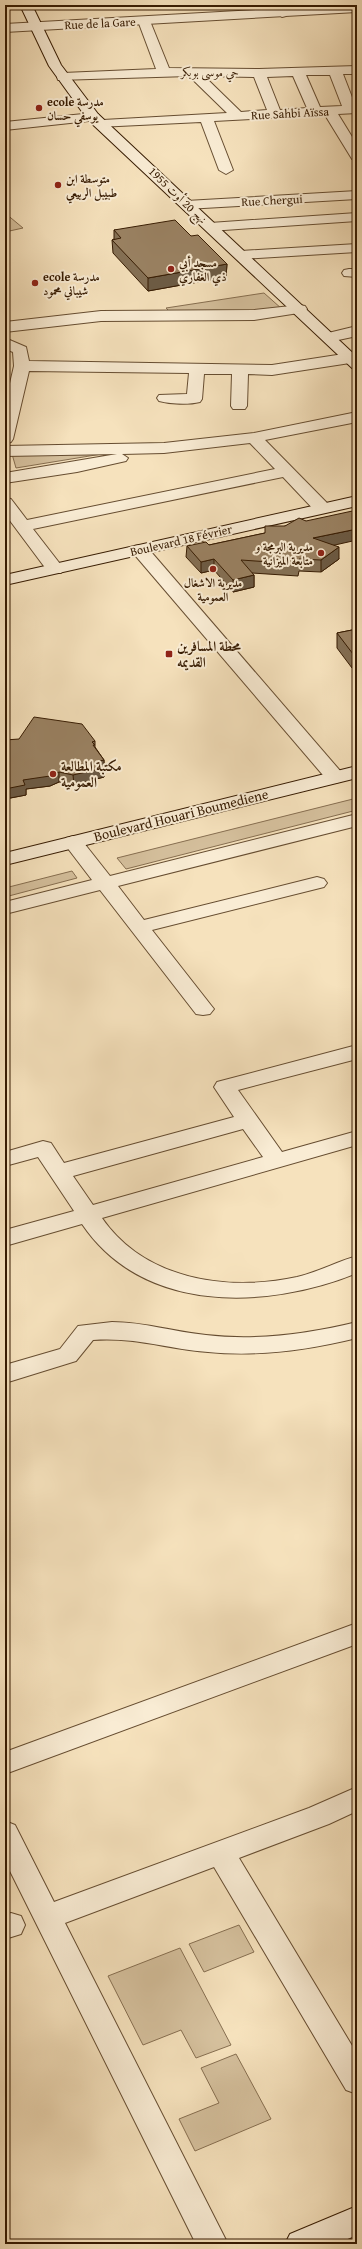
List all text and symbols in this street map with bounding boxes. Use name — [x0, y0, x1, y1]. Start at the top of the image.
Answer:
street label: Rue de la Gare — [64, 13, 136, 33]
street label: حي موسى بوبكر — [179, 63, 239, 83]
place label: ecole مدرسة يوسفي حسان — [47, 93, 104, 128]
street label: Rue Sahbi Aïssa — [251, 102, 330, 124]
marker: ecole مدرسة يوسفي حسان — [34, 103, 44, 113]
street label: نهج 20 أوت 1955 — [143, 163, 211, 229]
place label: متوسطة ابن طبيبل الربيعي — [66, 170, 117, 204]
marker: متوسطة ابن طبيبل الربيعي — [53, 180, 63, 190]
street label: Rue Chergui — [241, 190, 304, 210]
place label: مسجد أبي ذي الغفاري — [178, 254, 227, 287]
marker: مسجد أبي ذي الغفاري — [166, 264, 176, 274]
place label: ecole مدرسة شيباني محمود — [43, 268, 100, 301]
marker: ecole مدرسة شيباني محمود — [30, 278, 40, 288]
street label: Boulevard 18 Février — [128, 520, 234, 560]
place label: مديرية البرمجة و متابعة الميزانية — [253, 538, 313, 569]
marker: مديرية البرمجة و متابعة الميزانية — [316, 548, 326, 558]
marker: مديرية الاشغال العمومية — [208, 564, 218, 574]
place label: مديرية الاشغال العمومية — [184, 574, 243, 605]
place label: محطة المسافرين القديمه — [177, 636, 241, 672]
marker: محطة المسافرين القديمه — [164, 649, 174, 659]
place label: مكتبة المطالعة العمومية — [61, 756, 122, 792]
marker: مكتبة المطالعة العمومية — [48, 769, 58, 779]
street label: Boulevard Houari Boumediene — [92, 784, 271, 846]

